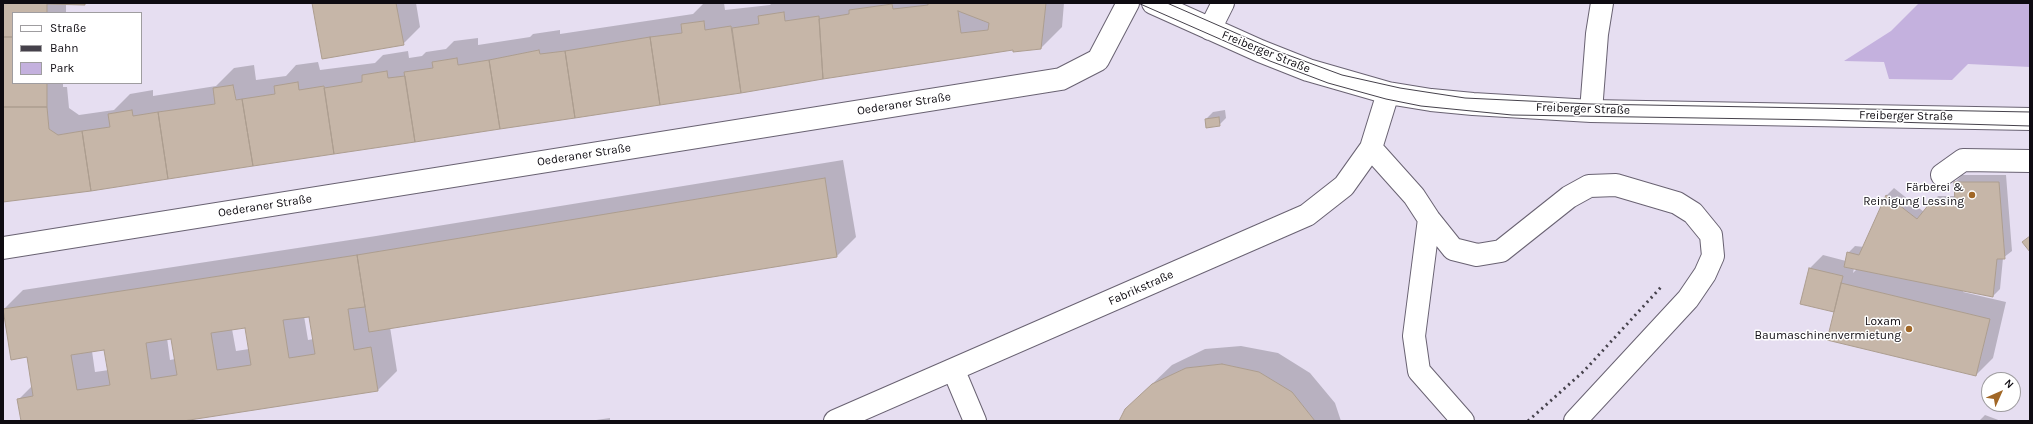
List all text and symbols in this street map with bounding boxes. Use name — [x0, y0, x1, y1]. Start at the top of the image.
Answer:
legend — [12, 12, 142, 84]
text: Straße — [50, 21, 86, 35]
street label: Freiberger Straße — [1220, 28, 1312, 76]
text: Bahn — [50, 41, 79, 55]
text: Park — [50, 61, 74, 75]
street label: Oederaner Straße — [856, 89, 952, 119]
street label: Freiberger Straße — [1536, 100, 1630, 118]
street label: Freiberger Straße — [1859, 108, 1953, 124]
street label: Oederaner Straße — [536, 140, 632, 170]
place label: Färberei & Reinigung Lessing — [1863, 181, 1964, 209]
marker: Färberei & Reinigung Lessing — [1967, 190, 1977, 200]
street label: Oederaner Straße — [217, 191, 313, 221]
street label: Fabrikstraße — [1106, 267, 1176, 309]
place label: Loxam Baumaschinenvermietung — [1755, 315, 1901, 343]
marker: Loxam Baumaschinenvermietung — [1904, 324, 1914, 334]
north arrow — [1981, 372, 2021, 412]
text: N — [2002, 376, 2017, 391]

